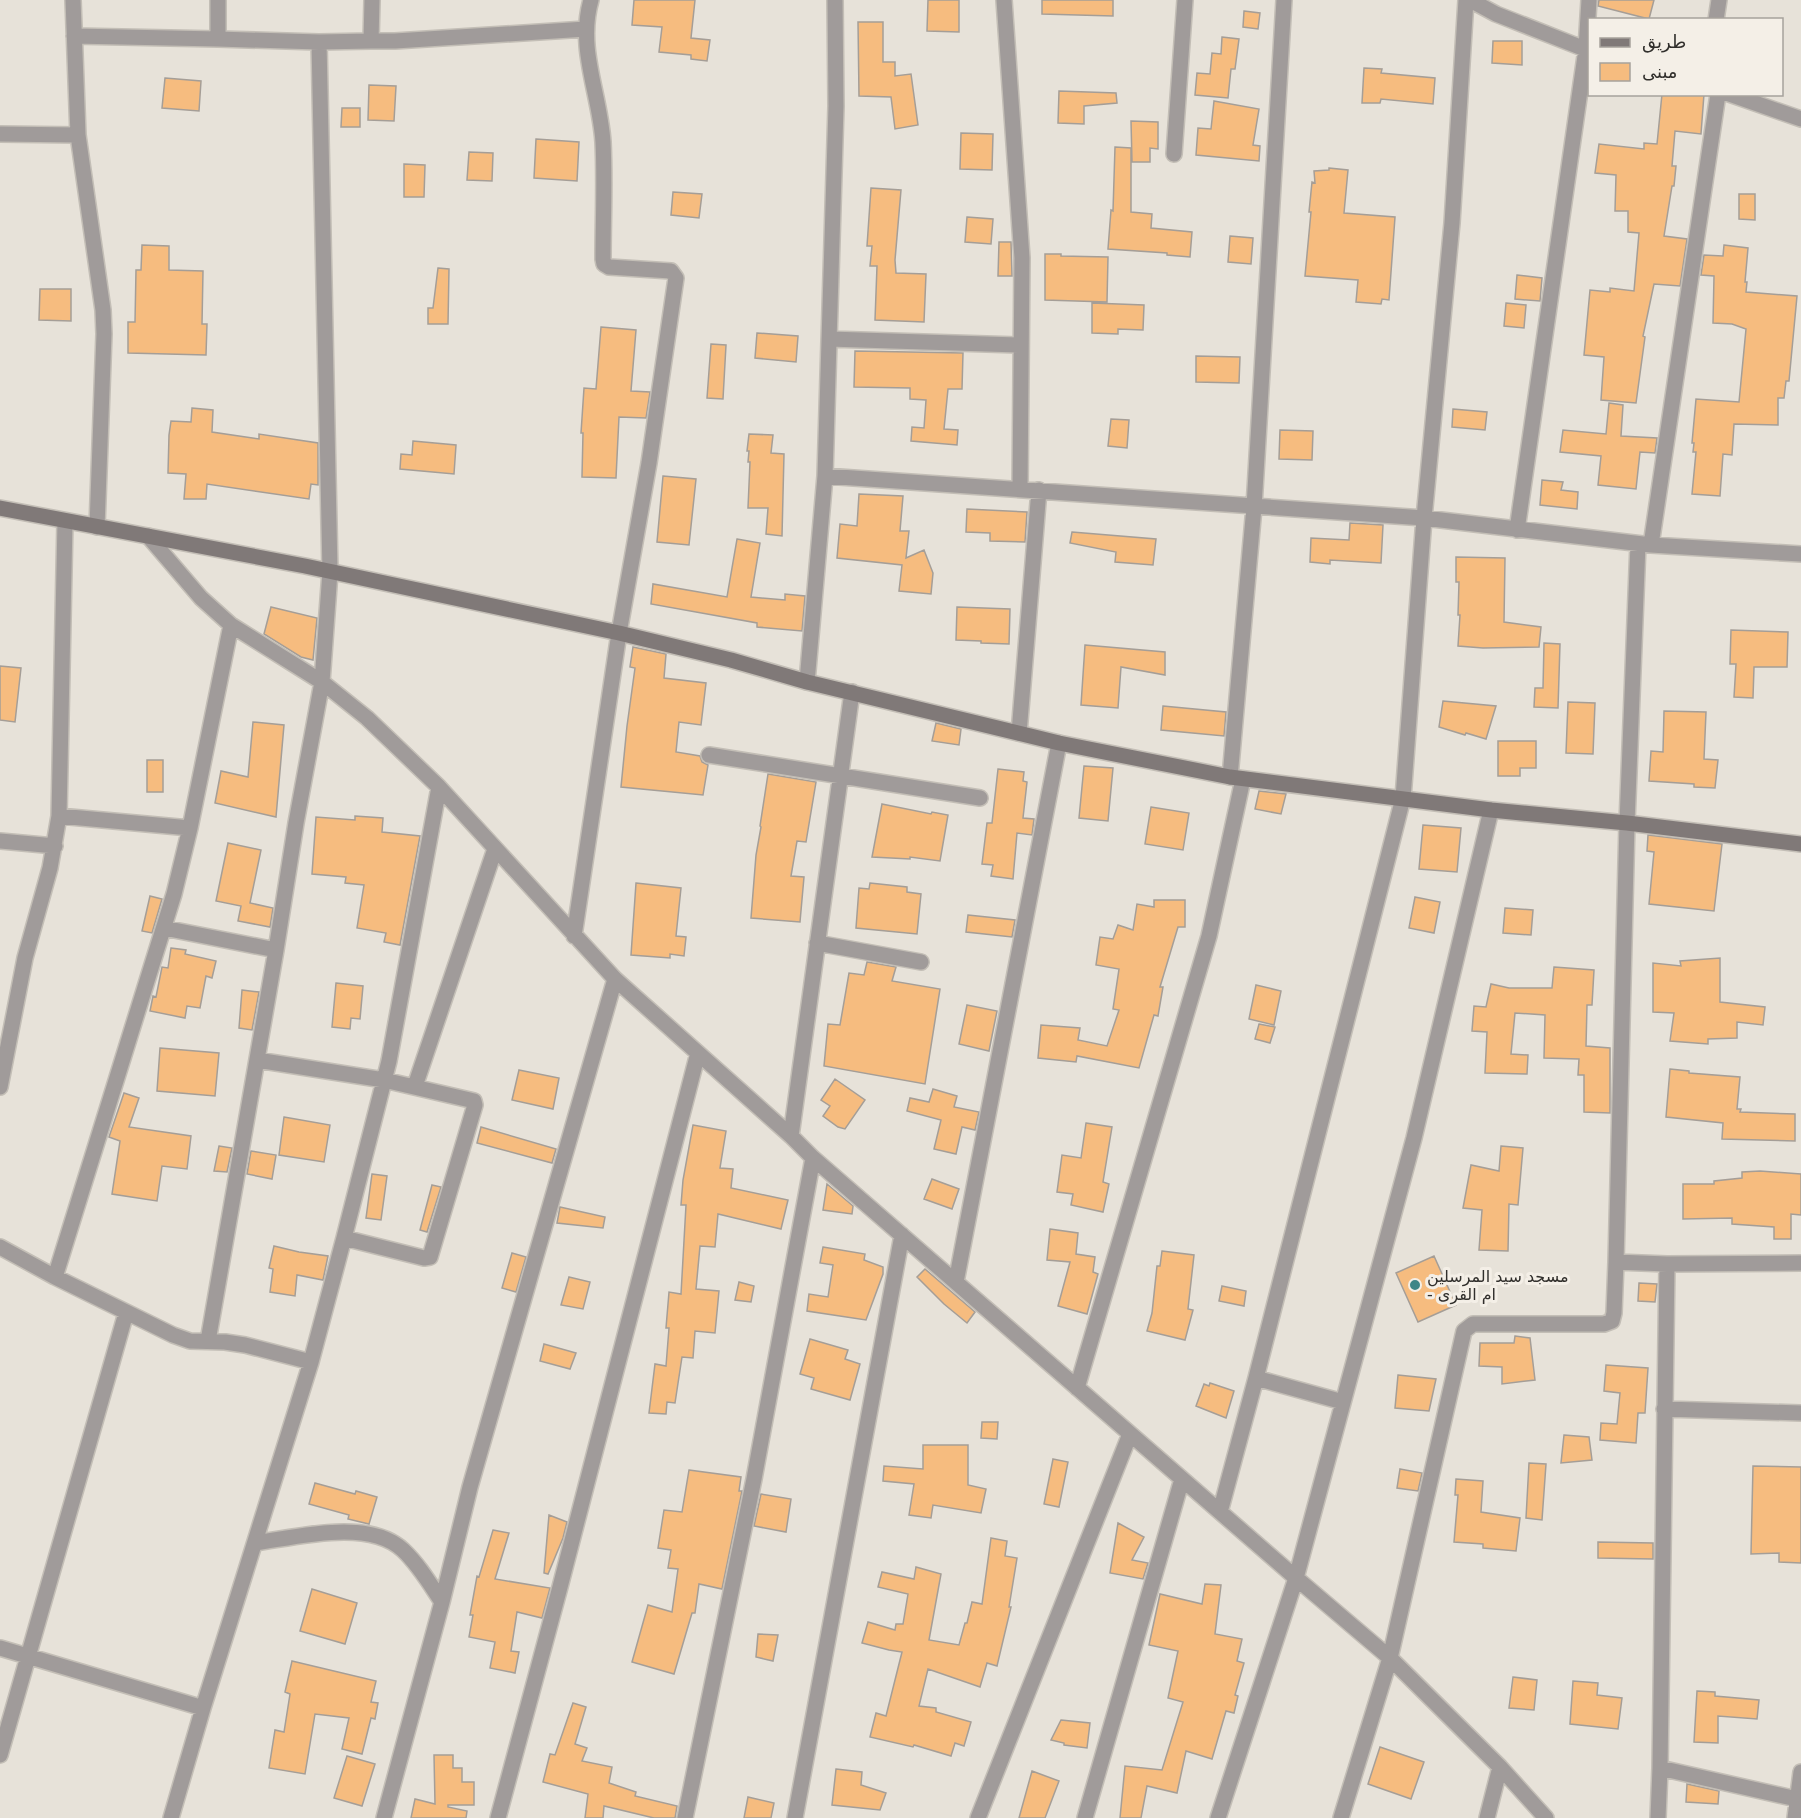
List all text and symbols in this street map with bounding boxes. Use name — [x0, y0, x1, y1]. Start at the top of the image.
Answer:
legend — [1588, 18, 1783, 96]
text: طريق — [1642, 31, 1686, 53]
text: مبنى — [1642, 61, 1678, 82]
place label: مسجد سيد المرسلين - ام القرى — [1427, 1267, 1568, 1305]
marker: مسجد سيد المرسلين - ام القرى — [1408, 1278, 1422, 1292]

